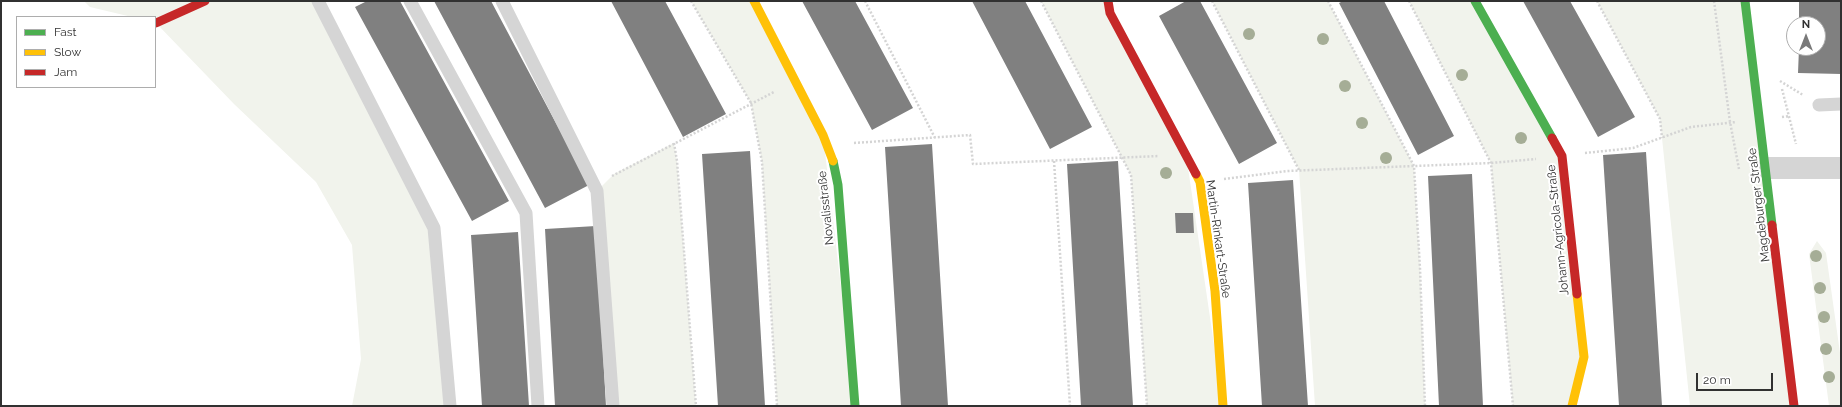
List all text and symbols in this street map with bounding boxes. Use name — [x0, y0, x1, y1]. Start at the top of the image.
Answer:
legend — [16, 16, 156, 88]
north arrow — [1786, 16, 1826, 56]
text: N — [1802, 18, 1810, 31]
text: Fast — [54, 25, 77, 39]
text: Slow — [54, 45, 81, 59]
text: Jam — [54, 65, 77, 79]
street label: Magdeburger Straße — [1745, 147, 1773, 263]
street label: Johann-Agricola-Straße — [1544, 164, 1572, 296]
street label: Novalisstraße — [815, 170, 837, 246]
street label: Martin-Rinkart-Straße — [1203, 179, 1233, 299]
scale bar — [1698, 365, 1775, 391]
text: 20 m — [1703, 373, 1731, 387]

